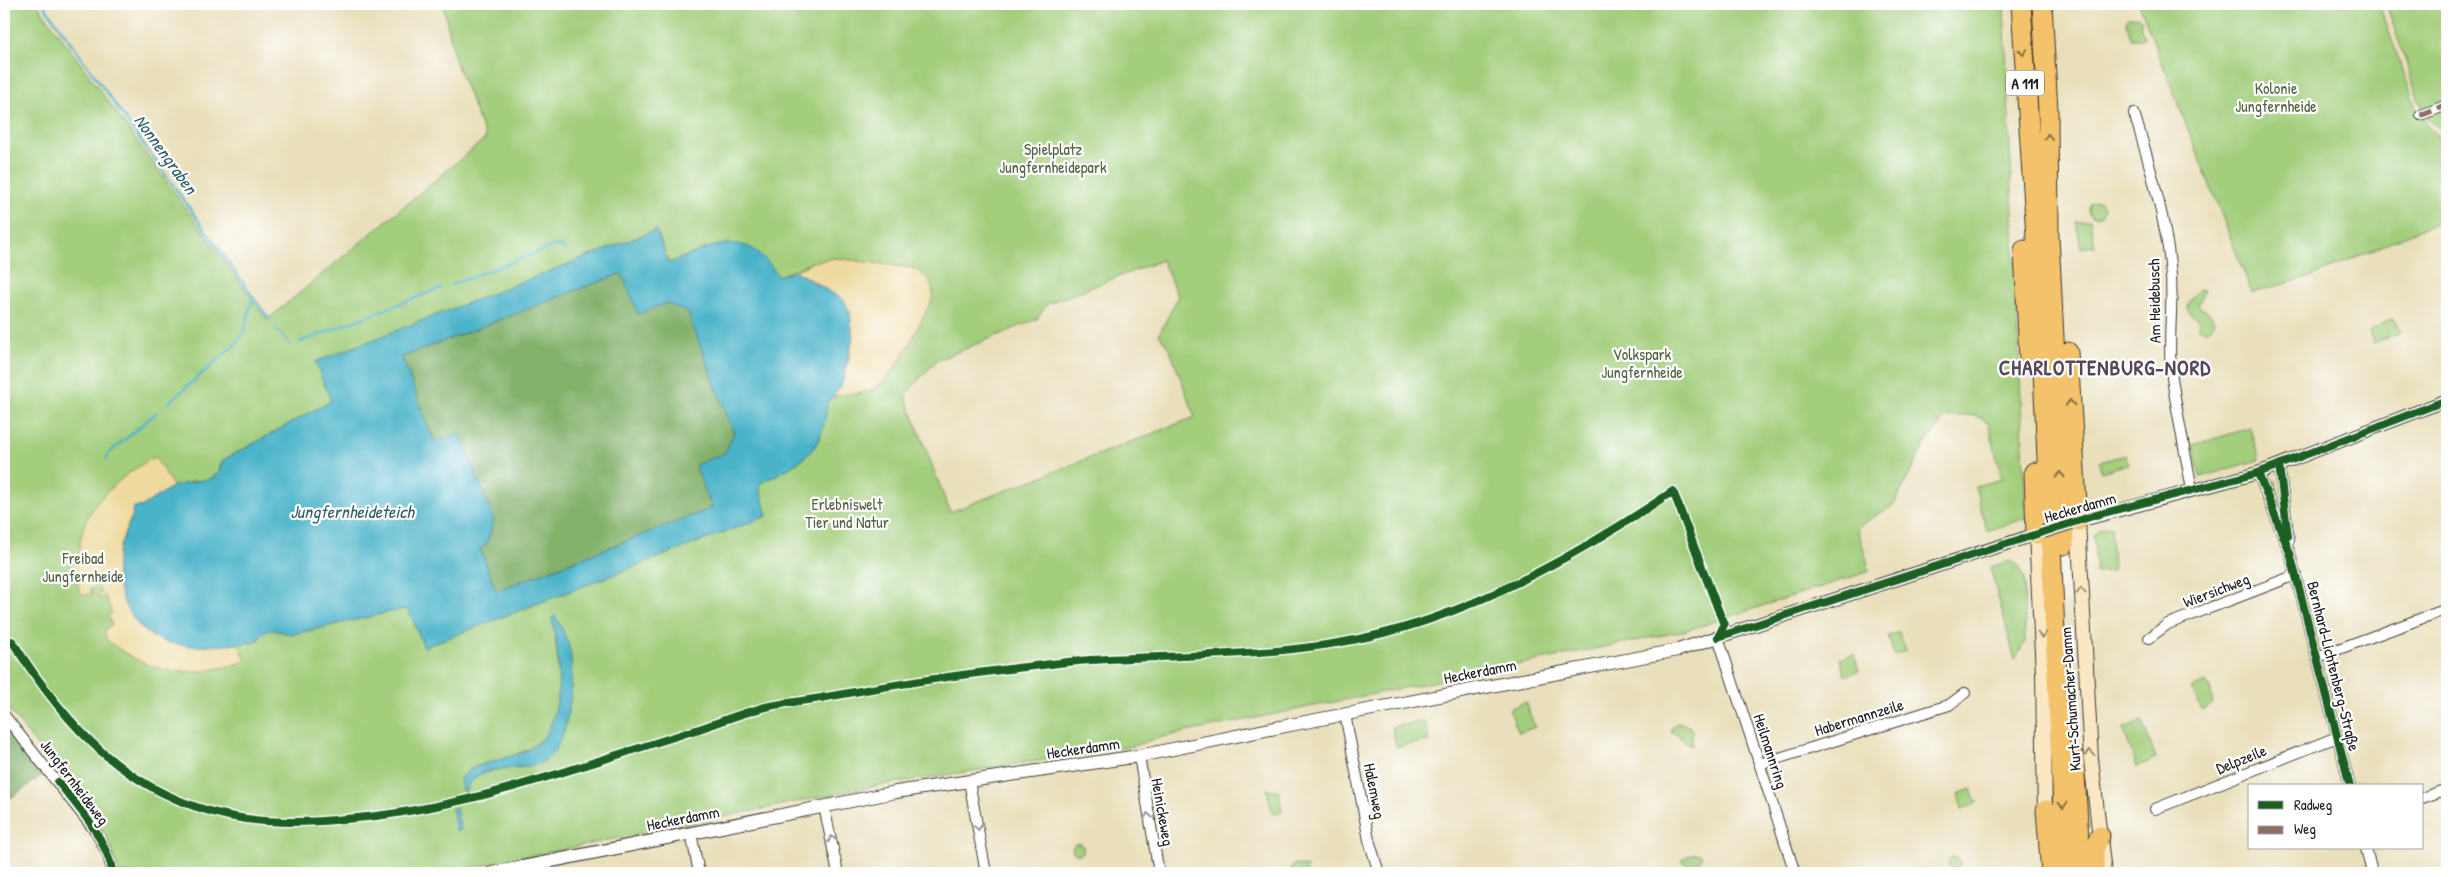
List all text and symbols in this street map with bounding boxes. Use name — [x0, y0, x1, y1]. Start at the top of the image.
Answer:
one-way arrow — [2018, 49, 2029, 57]
road number: A 111 — [2006, 70, 2044, 96]
park label: Kolonie Jungfernheide — [2235, 77, 2317, 117]
water label: Nonnengraben — [129, 109, 205, 201]
one-way arrow — [2043, 133, 2053, 141]
park label: Spielplatz Jungfernheidepark — [999, 138, 1107, 178]
street label: Am Heidebusch — [2142, 258, 2166, 343]
park label: Volkspark Jungfernheide — [1601, 343, 1683, 383]
district label: CHARLOTTENBURG-NORD — [1999, 353, 2211, 382]
one-way arrow — [2065, 398, 2076, 406]
one-way arrow — [2055, 471, 2066, 479]
street label: Heckerdamm — [2042, 486, 2118, 528]
park label: Erlebniswelt Tier und Natur — [805, 493, 889, 533]
water label: Jungfernheideteich — [290, 499, 415, 524]
park label: Freibad Jungfernheide — [42, 547, 124, 587]
street label: Wiersichweg — [2180, 567, 2252, 613]
street label: Bernhard-Lichtenberg-Straße — [2302, 579, 2366, 754]
one-way arrow — [2076, 587, 2087, 595]
street label: Kurt-Schumacher-Damm — [2054, 626, 2086, 772]
one-way arrow — [2037, 632, 2047, 639]
street label: Heckerdamm — [1442, 653, 1518, 689]
street label: Habermannzeile — [1812, 693, 1907, 741]
street label: Heilmannring — [1749, 711, 1793, 791]
street label: Heckerdamm — [1045, 732, 1121, 764]
street label: Jungfernheideweg — [35, 735, 115, 829]
street label: Delpzeile — [2213, 739, 2270, 779]
one-way arrow — [2085, 749, 2096, 757]
street label: Halemweg — [1359, 761, 1391, 821]
street label: Heinickeweg — [1146, 776, 1180, 848]
legend — [2248, 784, 2424, 850]
text: Radweg — [2294, 794, 2332, 815]
street label: Heckerdamm — [645, 800, 721, 836]
one-way arrow — [2058, 801, 2069, 809]
one-way arrow — [1143, 812, 1153, 820]
text: Weg — [2294, 818, 2316, 839]
one-way arrow — [972, 823, 982, 832]
one-way arrow — [827, 835, 837, 844]

